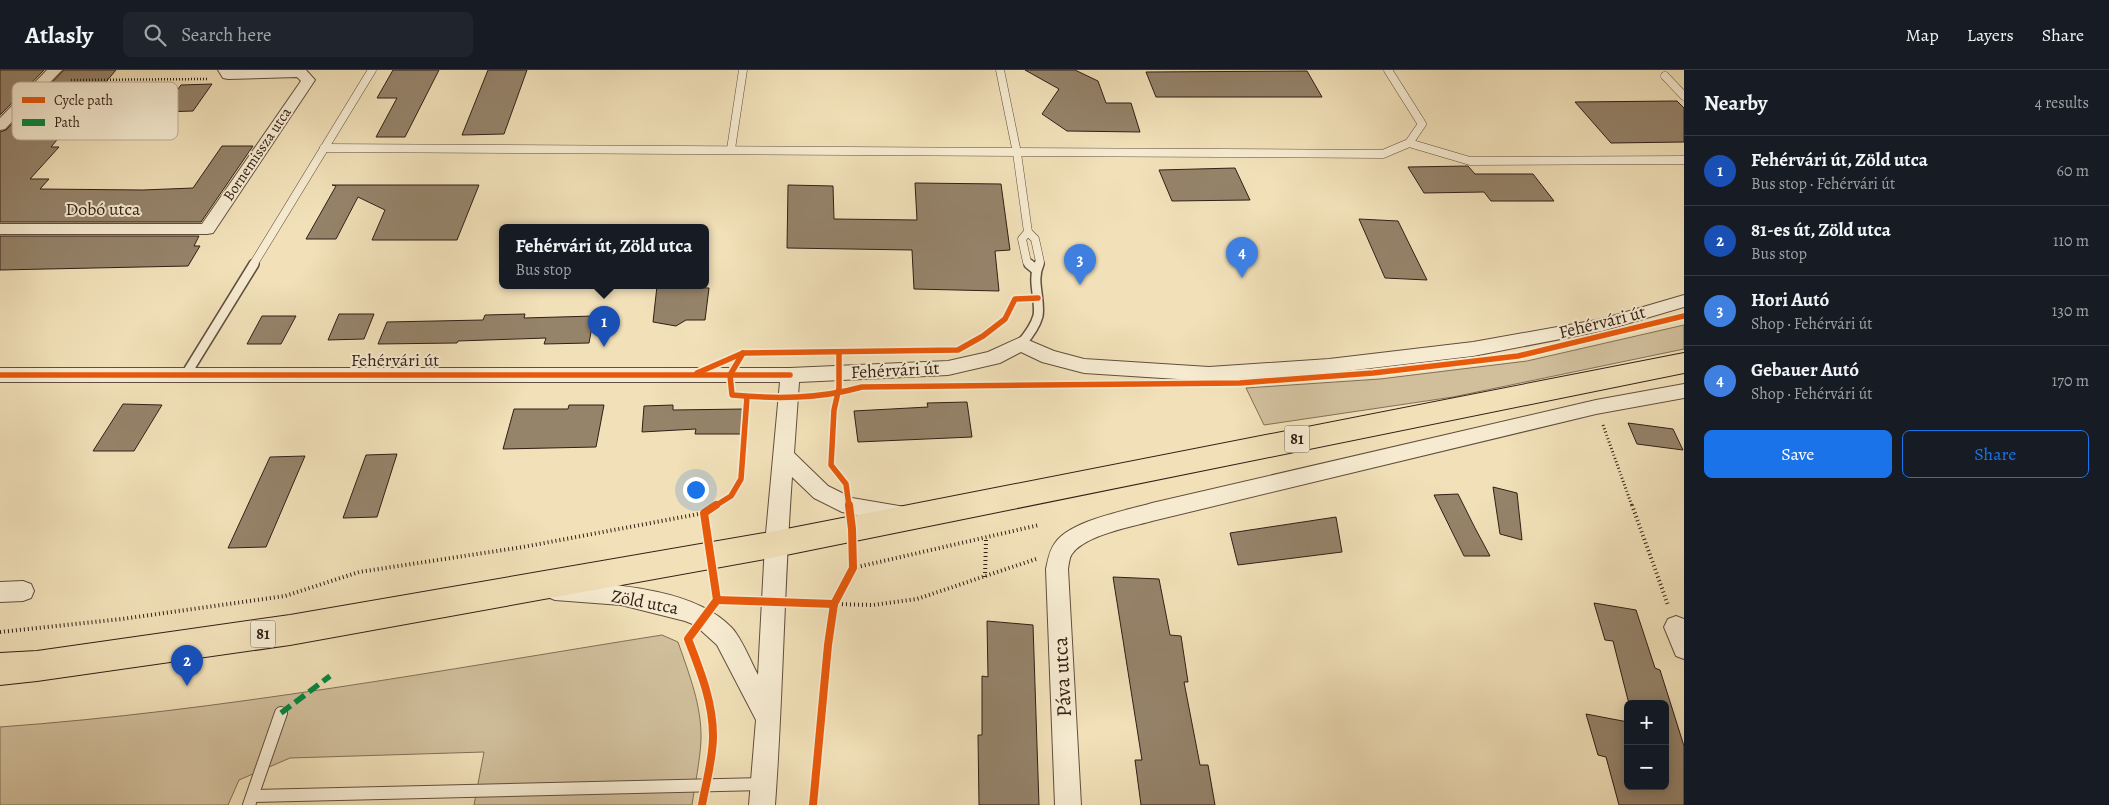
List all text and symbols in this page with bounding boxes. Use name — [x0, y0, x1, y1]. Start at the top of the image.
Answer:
search box — [123, 12, 473, 57]
text: Atlasly — [25, 19, 93, 51]
icon: search — [141, 21, 169, 49]
text: Search here — [181, 22, 272, 48]
text: Map — [1906, 23, 1939, 47]
text: Layers — [1967, 23, 2014, 47]
text: Share — [2042, 23, 2084, 47]
legend — [12, 82, 178, 140]
text: Nearby — [1704, 89, 1767, 117]
text: Cycle path — [54, 91, 114, 110]
text: 4 results — [2035, 92, 2089, 114]
street label: Bornemissza utca — [218, 103, 296, 205]
text: Path — [54, 113, 81, 132]
text: Fehérvári út, Zöld utca — [1751, 147, 1928, 173]
text: 1 — [1717, 160, 1723, 182]
text: 60 m — [2057, 160, 2089, 182]
text: Bus stop · Fehérvári út — [1751, 173, 1895, 195]
street label: Dobó utca — [66, 197, 141, 221]
text: 81-es út, Zöld utca — [1751, 217, 1891, 243]
popup — [499, 224, 709, 289]
text: 2 — [1716, 230, 1724, 252]
text: 110 m — [2053, 230, 2089, 252]
text: Fehérvári út, Zöld utca — [516, 233, 692, 259]
pin: 4 — [1226, 237, 1258, 278]
text: Bus stop — [1751, 243, 1807, 265]
pin: 3 — [1064, 244, 1096, 285]
text: Bus stop — [516, 259, 572, 281]
text: Hori Autó — [1751, 287, 1829, 313]
street label: Fehérvári út — [1556, 300, 1648, 344]
text: 3 — [1717, 300, 1723, 322]
text: 130 m — [2052, 300, 2089, 322]
pin: 1 — [588, 306, 620, 347]
text: Shop · Fehérvári út — [1751, 313, 1873, 335]
street label: Fehérvári út — [351, 348, 439, 372]
street label: Fehérvári út — [850, 356, 940, 384]
text: Gebauer Autó — [1751, 357, 1859, 383]
text: 4 — [1716, 370, 1724, 392]
text: 170 m — [2052, 370, 2089, 392]
text: Shop · Fehérvári út — [1751, 383, 1873, 405]
road number: 81 — [1284, 426, 1310, 452]
button: Save — [1704, 430, 1892, 478]
button: Share — [1902, 430, 2089, 478]
your location — [683, 477, 709, 503]
street label: Zöld utca — [609, 584, 681, 620]
road number: 81 — [250, 620, 276, 648]
street label: Páva utca — [1046, 636, 1078, 718]
pin: 2 — [171, 645, 203, 686]
map controls — [1624, 700, 1669, 790]
button: + — [1624, 700, 1669, 745]
button: − — [1624, 745, 1669, 790]

